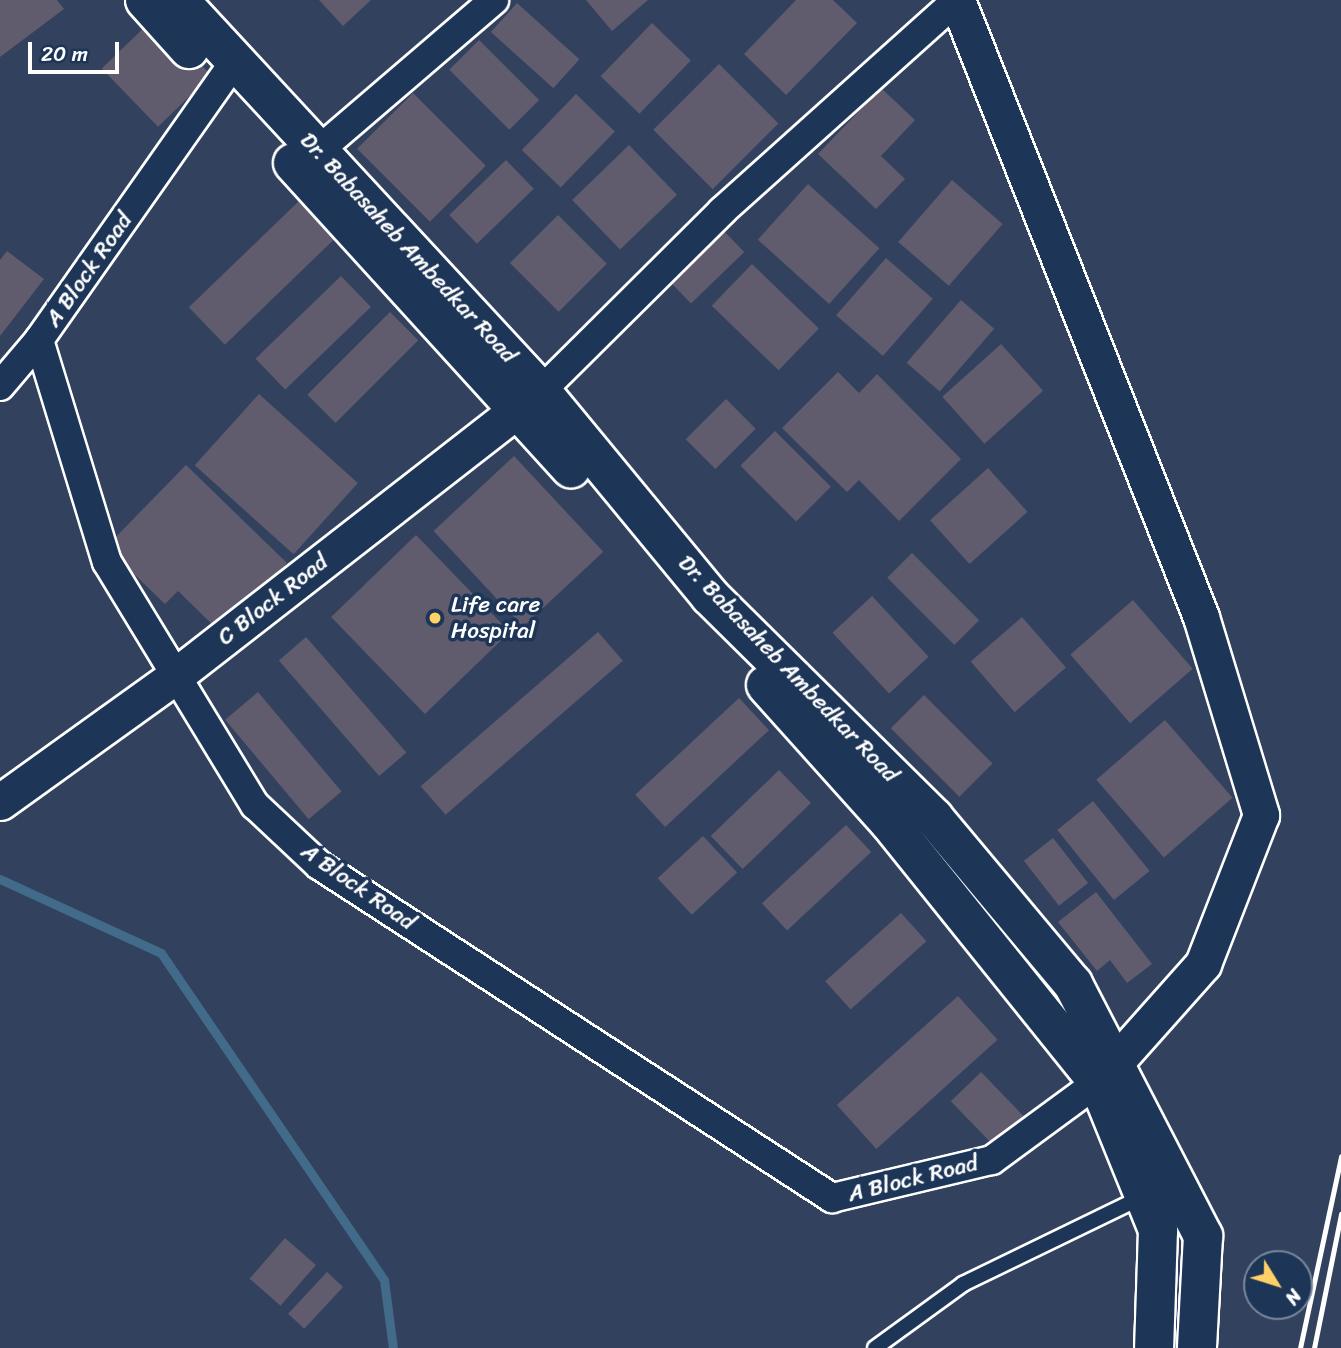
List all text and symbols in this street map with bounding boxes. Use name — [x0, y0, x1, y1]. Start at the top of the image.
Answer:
scale bar — [32, 28, 122, 72]
text: 20 m — [41, 35, 88, 73]
street label: Dr. Babasaheb Ambedkar Road — [293, 126, 523, 370]
street label: A Block Road — [40, 208, 138, 332]
street label: C Block Road — [212, 548, 334, 652]
street label: Dr. Babasaheb Ambedkar Road — [672, 549, 904, 789]
place label: Life care Hospital — [451, 591, 540, 645]
marker: Life care Hospital — [425, 608, 445, 628]
street label: A Block Road — [296, 838, 420, 936]
street label: A Block Road — [845, 1150, 981, 1208]
north arrow — [1243, 1250, 1313, 1320]
text: N — [1276, 1282, 1310, 1312]

